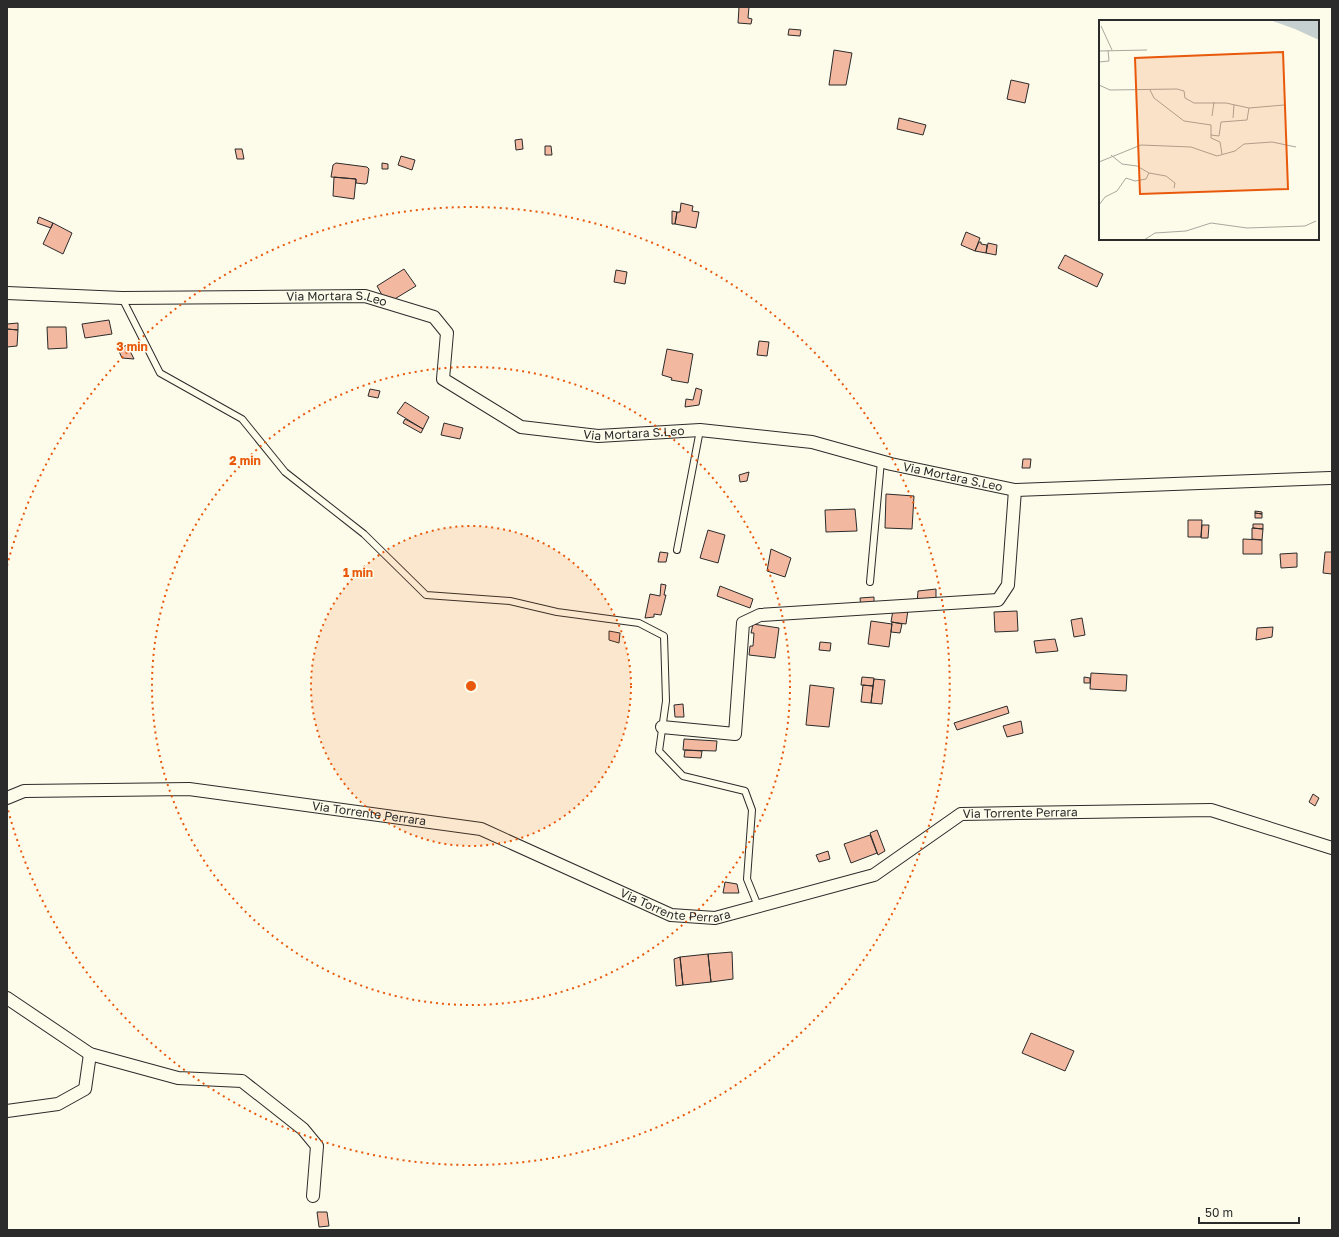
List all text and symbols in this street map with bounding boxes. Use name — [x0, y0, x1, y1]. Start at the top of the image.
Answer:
inset map — [1099, 20, 1319, 240]
street label: Via Mortara S.Leo — [286, 288, 389, 309]
text: 3 min — [116, 339, 148, 354]
street label: Via Mortara S.Leo — [582, 423, 685, 443]
text: 2 min — [229, 453, 261, 468]
street label: Via Mortara S.Leo — [902, 459, 1004, 494]
text: 1 min — [343, 565, 373, 580]
centre of rings — [464, 679, 478, 693]
street label: Via Torrente Perrara — [311, 798, 427, 828]
street label: Via Torrente Perrara — [963, 804, 1078, 821]
street label: Via Torrente Perrara — [618, 885, 732, 925]
scale bar — [1199, 1199, 1299, 1225]
text: 50 m — [1205, 1205, 1233, 1220]

